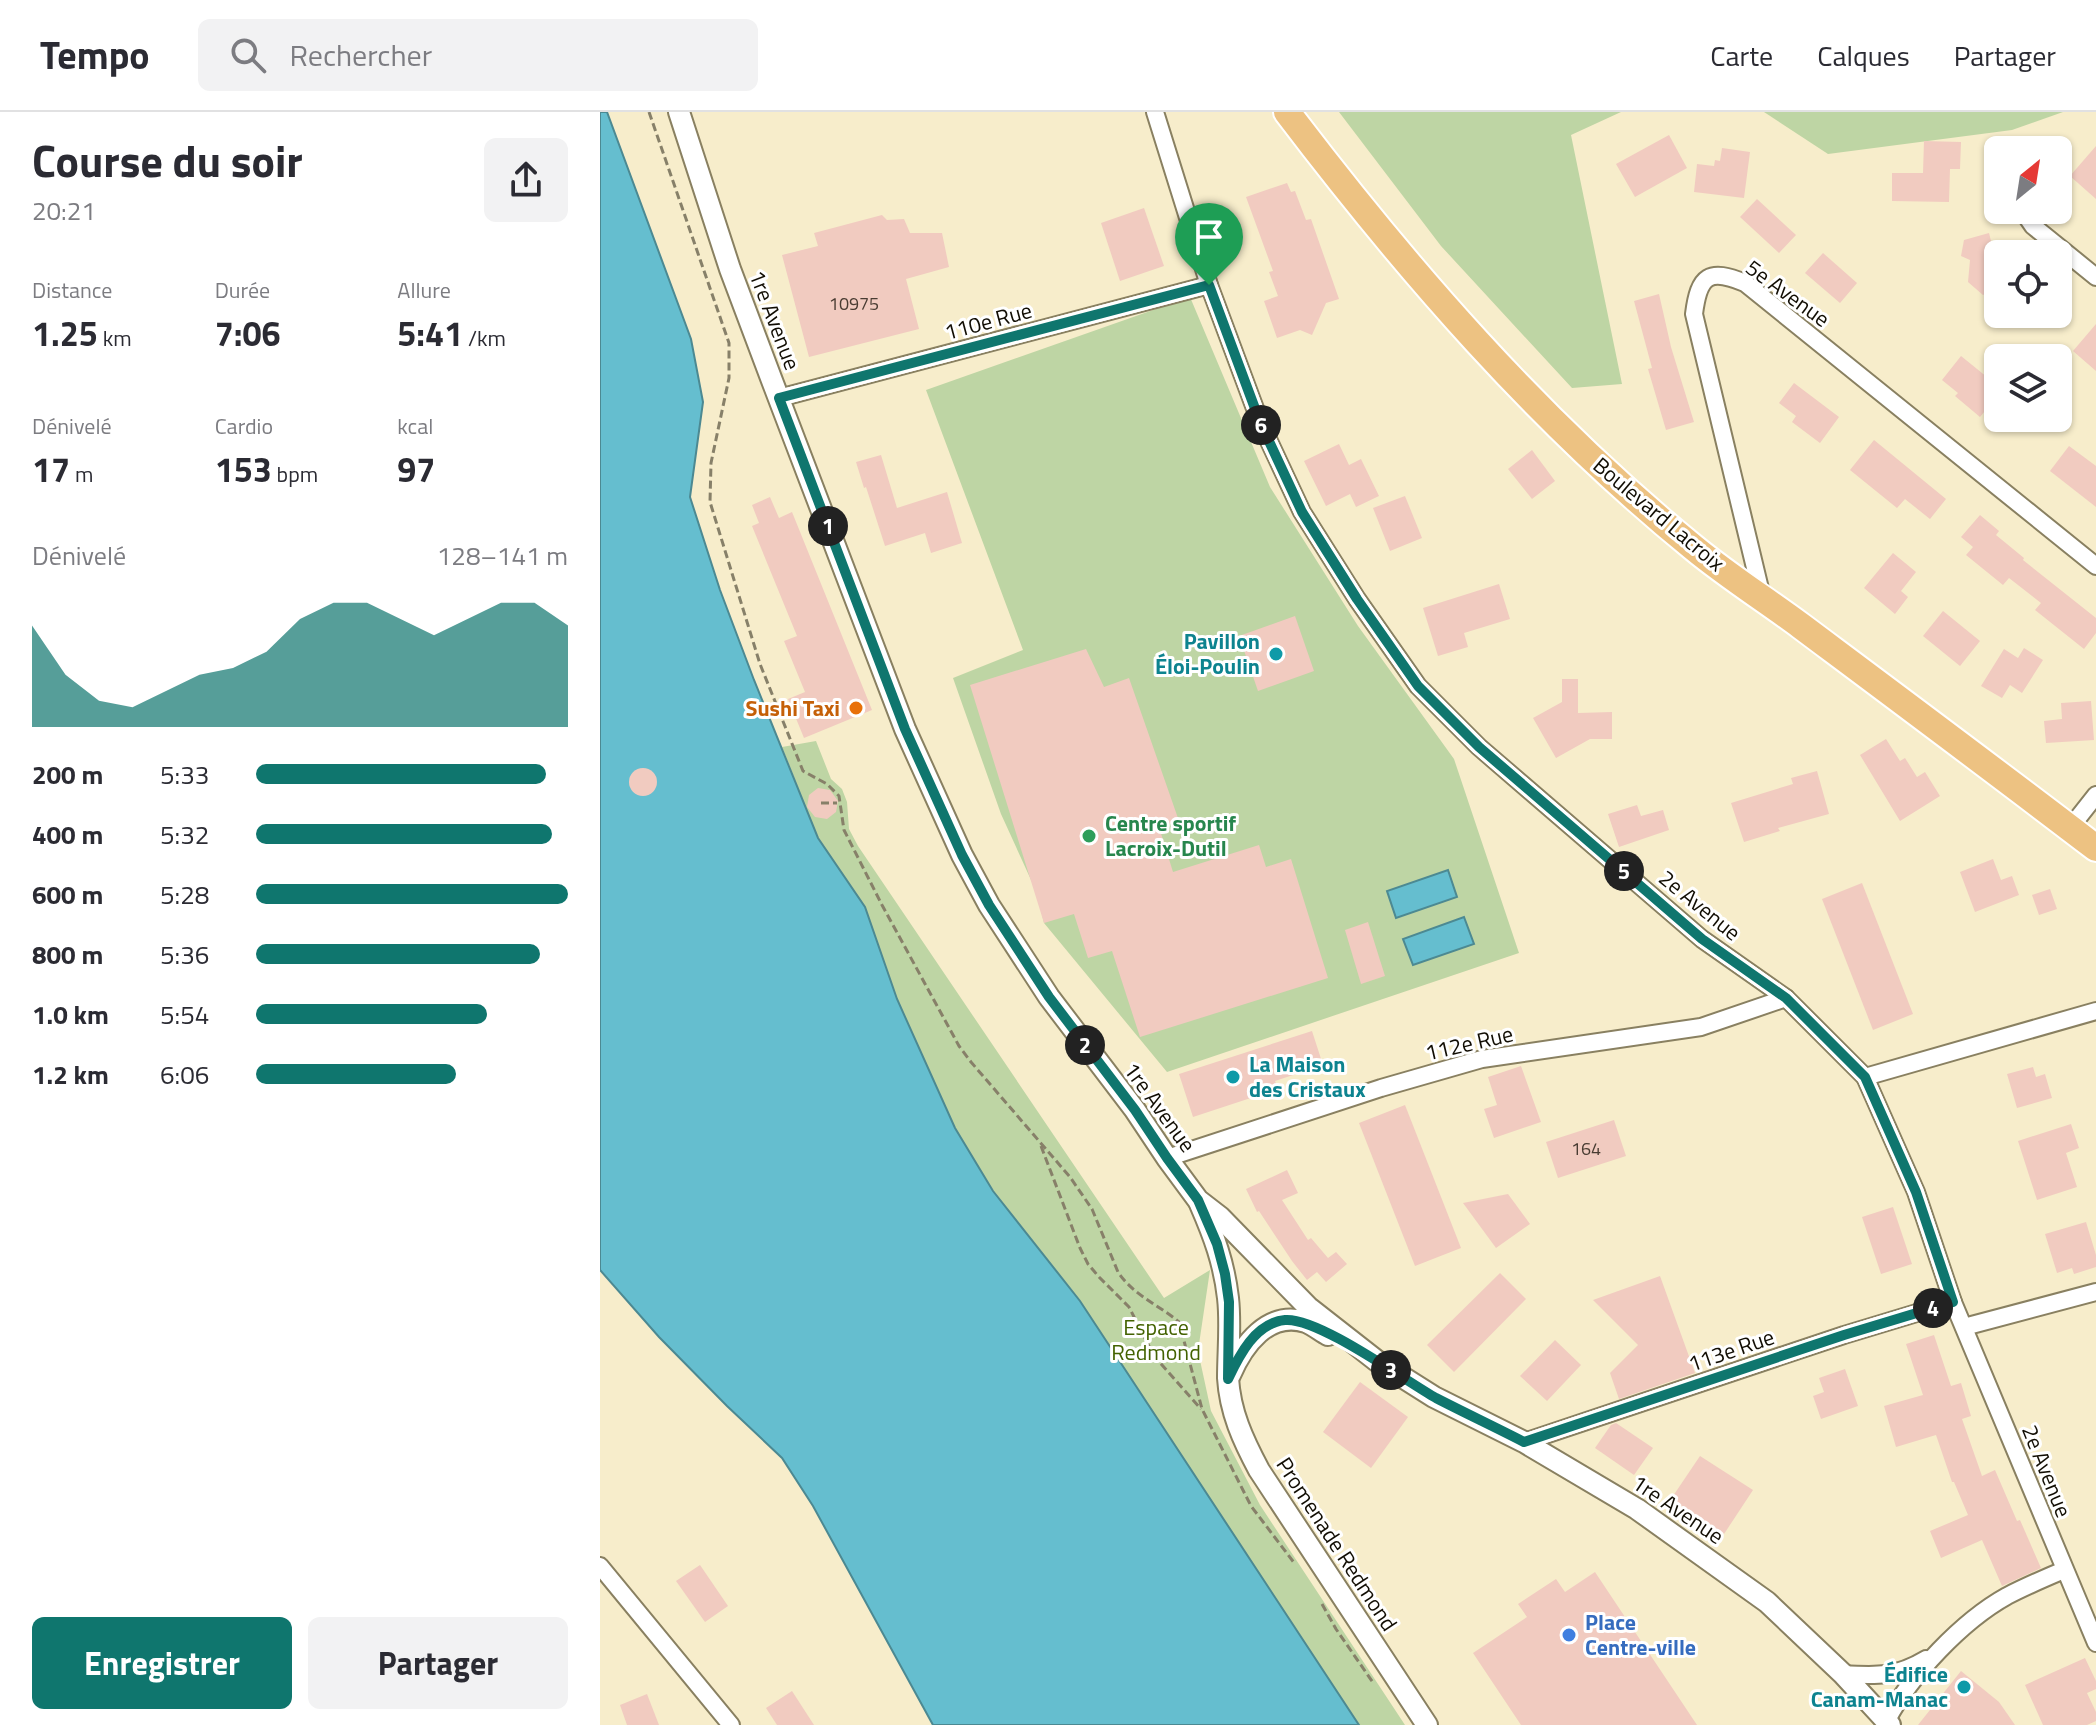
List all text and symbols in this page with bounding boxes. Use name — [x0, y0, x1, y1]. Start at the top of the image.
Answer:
search box — [198, 19, 758, 91]
text: Tempo — [40, 26, 150, 84]
text: Rechercher — [290, 32, 432, 78]
icon: search — [226, 33, 270, 77]
text: Carte — [1710, 34, 1773, 77]
text: Calques — [1817, 34, 1910, 77]
text: Partager — [1954, 34, 2056, 77]
text: Course du soir — [32, 127, 303, 194]
north arrow — [1984, 136, 2072, 224]
map controls — [1984, 136, 2072, 432]
button: share — [484, 138, 568, 222]
text: 20:21 — [32, 191, 96, 230]
pin — [1175, 203, 1243, 285]
icon: arrive — [1187, 215, 1231, 259]
button: locate — [1984, 240, 2072, 328]
street label: 5e Avenue — [1739, 251, 1837, 335]
street label: 1re Avenue — [740, 265, 810, 375]
text: Distance — [32, 273, 112, 307]
text: Durée — [215, 273, 270, 307]
text: Allure — [397, 273, 451, 307]
house number: 10975 — [829, 290, 879, 317]
street label: 110e Rue — [941, 293, 1035, 349]
text: 1.25 — [32, 307, 98, 359]
text: 7:06 — [215, 307, 280, 359]
text: 5:41 — [397, 307, 463, 359]
text: km — [98, 321, 132, 355]
text: /km — [463, 321, 506, 355]
button: layers — [1984, 344, 2072, 432]
pin: 6 — [1241, 405, 1281, 445]
text: 6 — [1255, 408, 1267, 442]
text: Dénivelé — [32, 409, 112, 443]
text: Cardio — [215, 409, 273, 443]
text: kcal — [397, 409, 433, 443]
text: 17 — [32, 443, 70, 495]
text: 153 — [215, 443, 272, 495]
text: 97 — [397, 443, 435, 495]
street label: Boulevard Lacroix — [1586, 449, 1732, 579]
text: m — [70, 457, 93, 491]
text: bpm — [272, 457, 318, 491]
pin: 1 — [808, 506, 848, 546]
text: 1 — [822, 509, 834, 543]
text: Dénivelé — [32, 536, 126, 575]
text: 128–141 m — [437, 536, 568, 575]
place label: Pavillon Éloi-Poulin — [1155, 624, 1260, 683]
marker: Pavillon Éloi-Poulin — [1267, 645, 1285, 663]
place label: Sushi Taxi — [745, 691, 840, 725]
marker: Sushi Taxi — [847, 699, 865, 717]
text: 200 m — [32, 755, 103, 794]
text: 5:33 — [160, 755, 209, 794]
place label: Centre sportif Lacroix-Dutil — [1105, 806, 1236, 865]
text: 400 m — [32, 815, 103, 854]
text: 5:32 — [160, 815, 209, 854]
marker: Centre sportif Lacroix-Dutil — [1080, 827, 1098, 845]
pin: 5 — [1604, 851, 1644, 891]
text: 5 — [1618, 854, 1630, 888]
street label: 2e Avenue — [1652, 861, 1748, 949]
text: 600 m — [32, 875, 103, 914]
text: 5:28 — [160, 875, 209, 914]
text: 800 m — [32, 935, 103, 974]
text: 5:36 — [160, 935, 209, 974]
text: 1.0 km — [32, 995, 109, 1034]
text: 5:54 — [160, 995, 209, 1034]
street label: 112e Rue — [1422, 1016, 1516, 1070]
pin: 2 — [1065, 1025, 1105, 1065]
text: 2 — [1079, 1028, 1091, 1062]
place label: La Maison des Cristaux — [1249, 1047, 1366, 1106]
text: 1.2 km — [32, 1055, 109, 1094]
text: 6:06 — [160, 1055, 209, 1094]
street label: 1re Avenue — [1116, 1055, 1204, 1159]
marker: La Maison des Cristaux — [1224, 1068, 1242, 1086]
house number: 164 — [1571, 1135, 1601, 1162]
pin: 4 — [1913, 1288, 1953, 1328]
text: 4 — [1927, 1291, 1939, 1325]
park label: Espace Redmond — [1111, 1310, 1201, 1369]
street label: 113e Rue — [1683, 1319, 1779, 1381]
pin: 3 — [1371, 1350, 1411, 1390]
text: 3 — [1385, 1353, 1397, 1387]
street label: 2e Avenue — [2013, 1420, 2081, 1522]
street label: Promenade Redmond — [1268, 1450, 1406, 1638]
street label: 1re Avenue — [1625, 1466, 1731, 1552]
place label: Place Centre-ville — [1585, 1605, 1696, 1664]
button: Enregistrer — [32, 1617, 292, 1709]
button: Partager — [308, 1617, 568, 1709]
marker: Place Centre-ville — [1560, 1626, 1578, 1644]
place label: Édifice Canam-Manac — [1811, 1657, 1948, 1716]
marker: Édifice Canam-Manac — [1955, 1678, 1973, 1696]

